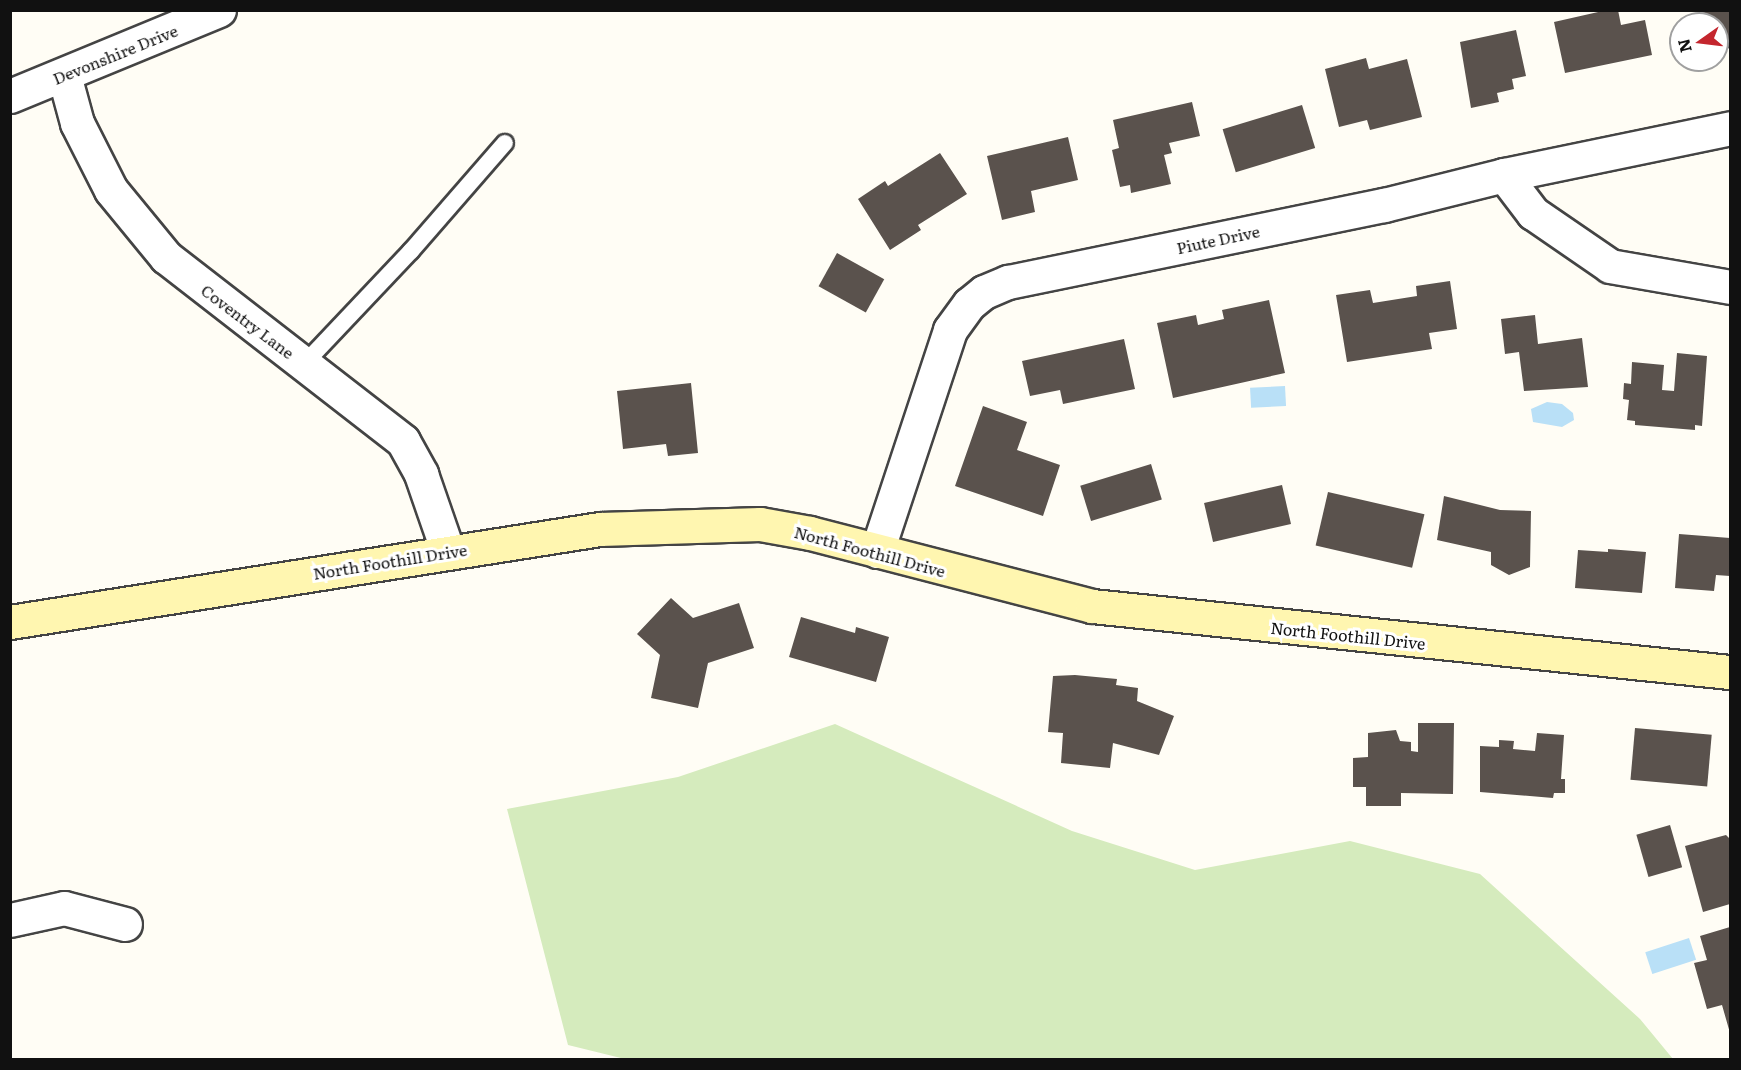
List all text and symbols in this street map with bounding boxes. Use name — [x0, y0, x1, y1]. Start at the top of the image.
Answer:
north arrow — [1669, 12, 1729, 72]
street label: Devonshire Drive — [50, 20, 180, 88]
text: N — [1670, 36, 1697, 55]
street label: Piute Drive — [1175, 221, 1261, 257]
street label: Coventry Lane — [198, 280, 298, 362]
street label: North Foothill Drive — [792, 522, 948, 580]
street label: North Foothill Drive — [312, 539, 468, 583]
street label: North Foothill Drive — [1270, 617, 1426, 653]

